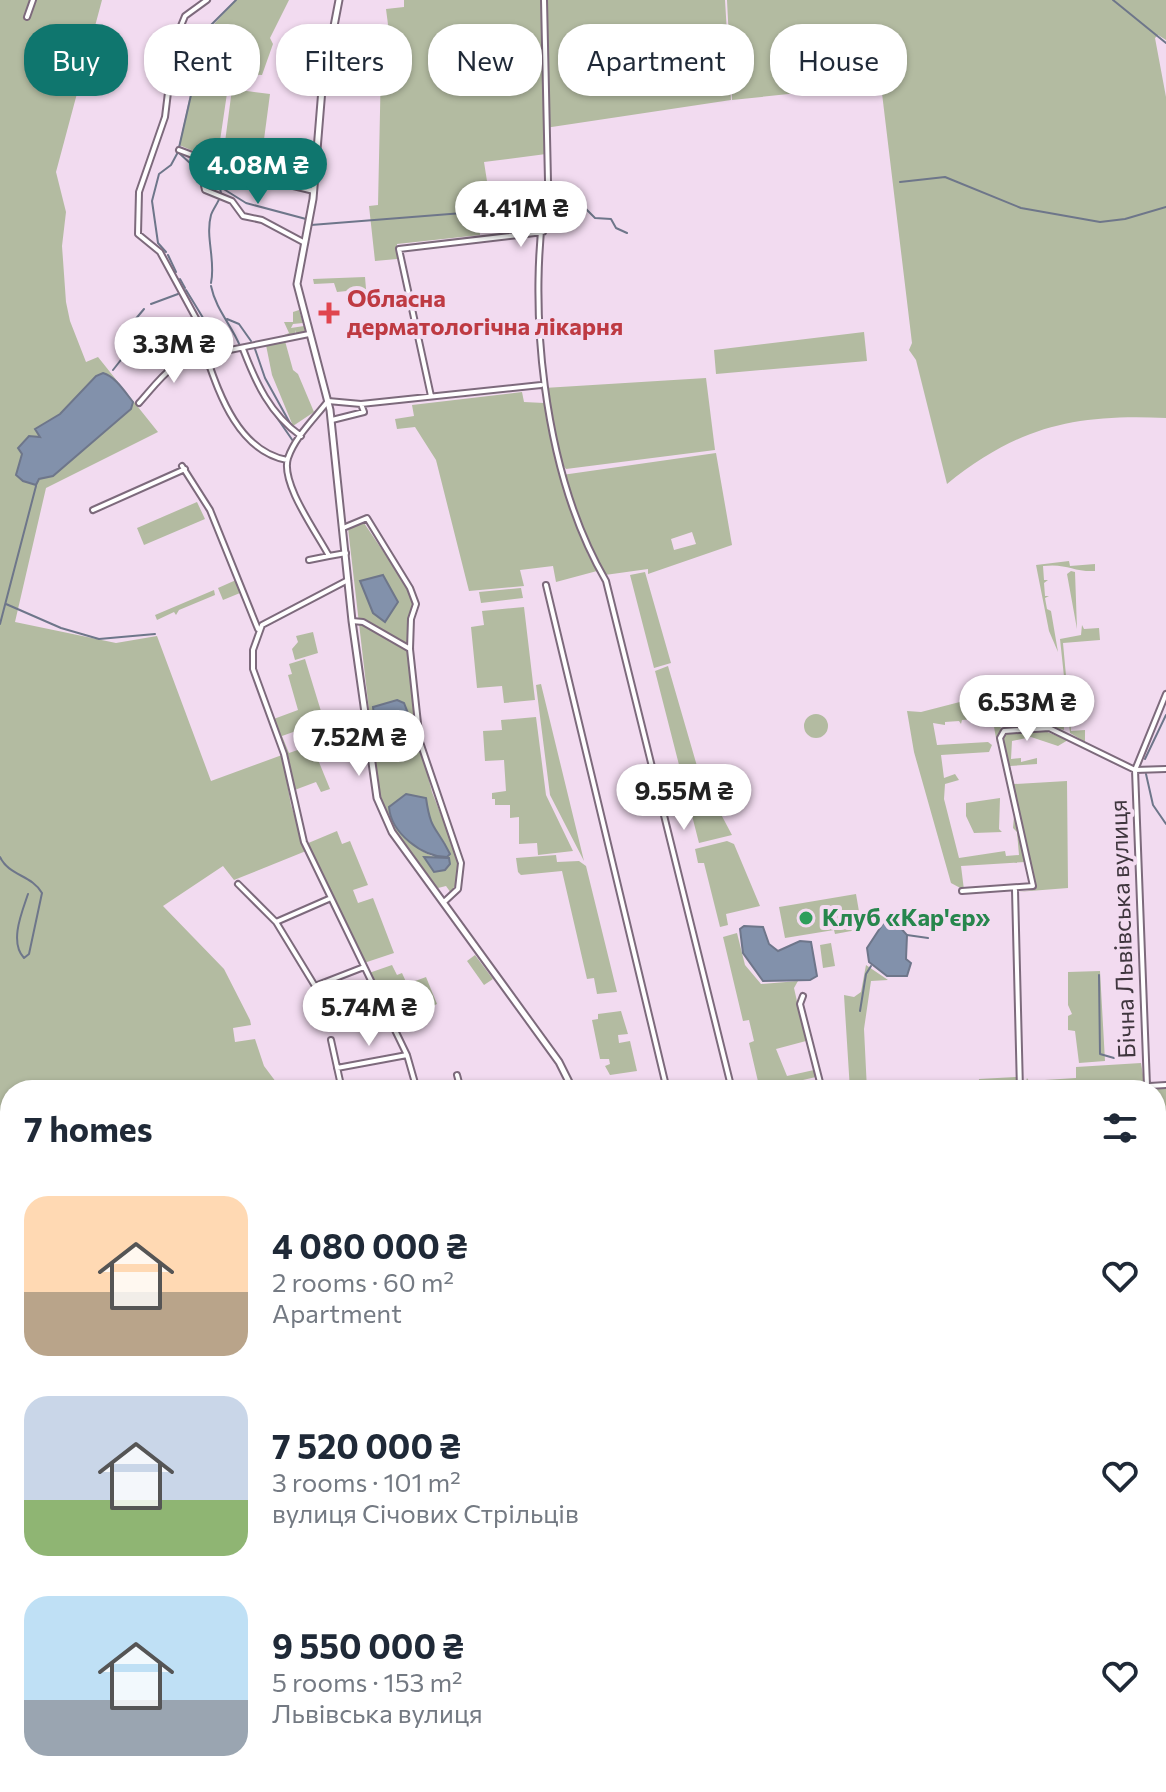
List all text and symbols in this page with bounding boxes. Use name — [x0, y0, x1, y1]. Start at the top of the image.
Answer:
chip: Buy — [24, 24, 128, 96]
chip: Rent — [144, 24, 260, 96]
chip: Filters — [276, 24, 412, 96]
chip: New — [428, 24, 542, 96]
chip: Apartment — [558, 24, 754, 96]
chip: House — [770, 24, 907, 96]
pin: 4.08M ₴ — [184, 138, 332, 206]
text: 4.08M ₴ — [207, 148, 309, 179]
pin: 4.41M ₴ — [447, 181, 595, 249]
text: 4.41M ₴ — [473, 191, 569, 222]
place label: Обласна дерматологічна лікарня — [347, 283, 623, 340]
marker: Обласна дерматологічна лікарня — [318, 302, 340, 324]
pin: 3.3M ₴ — [109, 317, 239, 385]
text: 3.3M ₴ — [132, 327, 216, 358]
pin: 6.53M ₴ — [953, 675, 1101, 743]
text: 6.53M ₴ — [977, 685, 1077, 716]
pin: 7.52M ₴ — [285, 710, 433, 778]
text: 7.52M ₴ — [311, 720, 407, 751]
pin: 9.55M ₴ — [610, 764, 758, 832]
text: 9.55M ₴ — [634, 774, 734, 805]
street label: Бічна Львівська вулиця — [1102, 799, 1141, 1059]
place label: Клуб «Кар'єр» — [822, 902, 991, 931]
marker: Клуб «Кар'єр» — [797, 909, 815, 927]
pin: 5.74M ₴ — [295, 980, 443, 1048]
text: 5.74M ₴ — [321, 990, 417, 1021]
icon: filters — [1098, 1106, 1142, 1150]
text: 7 homes — [24, 1107, 153, 1149]
text: 4 080 000 ₴ — [272, 1224, 468, 1266]
icon: home — [88, 1228, 184, 1324]
icon: heart — [1098, 1254, 1142, 1298]
text: 2 rooms · 60 m² — [272, 1266, 454, 1297]
text: Apartment — [272, 1297, 402, 1328]
text: 7 520 000 ₴ — [272, 1424, 461, 1466]
icon: home — [88, 1428, 184, 1524]
icon: heart — [1098, 1454, 1142, 1498]
text: 3 rooms · 101 m² — [272, 1466, 461, 1497]
text: вулиця Січових Стрільців — [272, 1497, 579, 1528]
text: 9 550 000 ₴ — [272, 1624, 464, 1666]
icon: home — [88, 1628, 184, 1724]
icon: heart — [1098, 1654, 1142, 1698]
text: 5 rooms · 153 m² — [272, 1666, 463, 1697]
text: Львівська вулиця — [272, 1697, 483, 1728]

